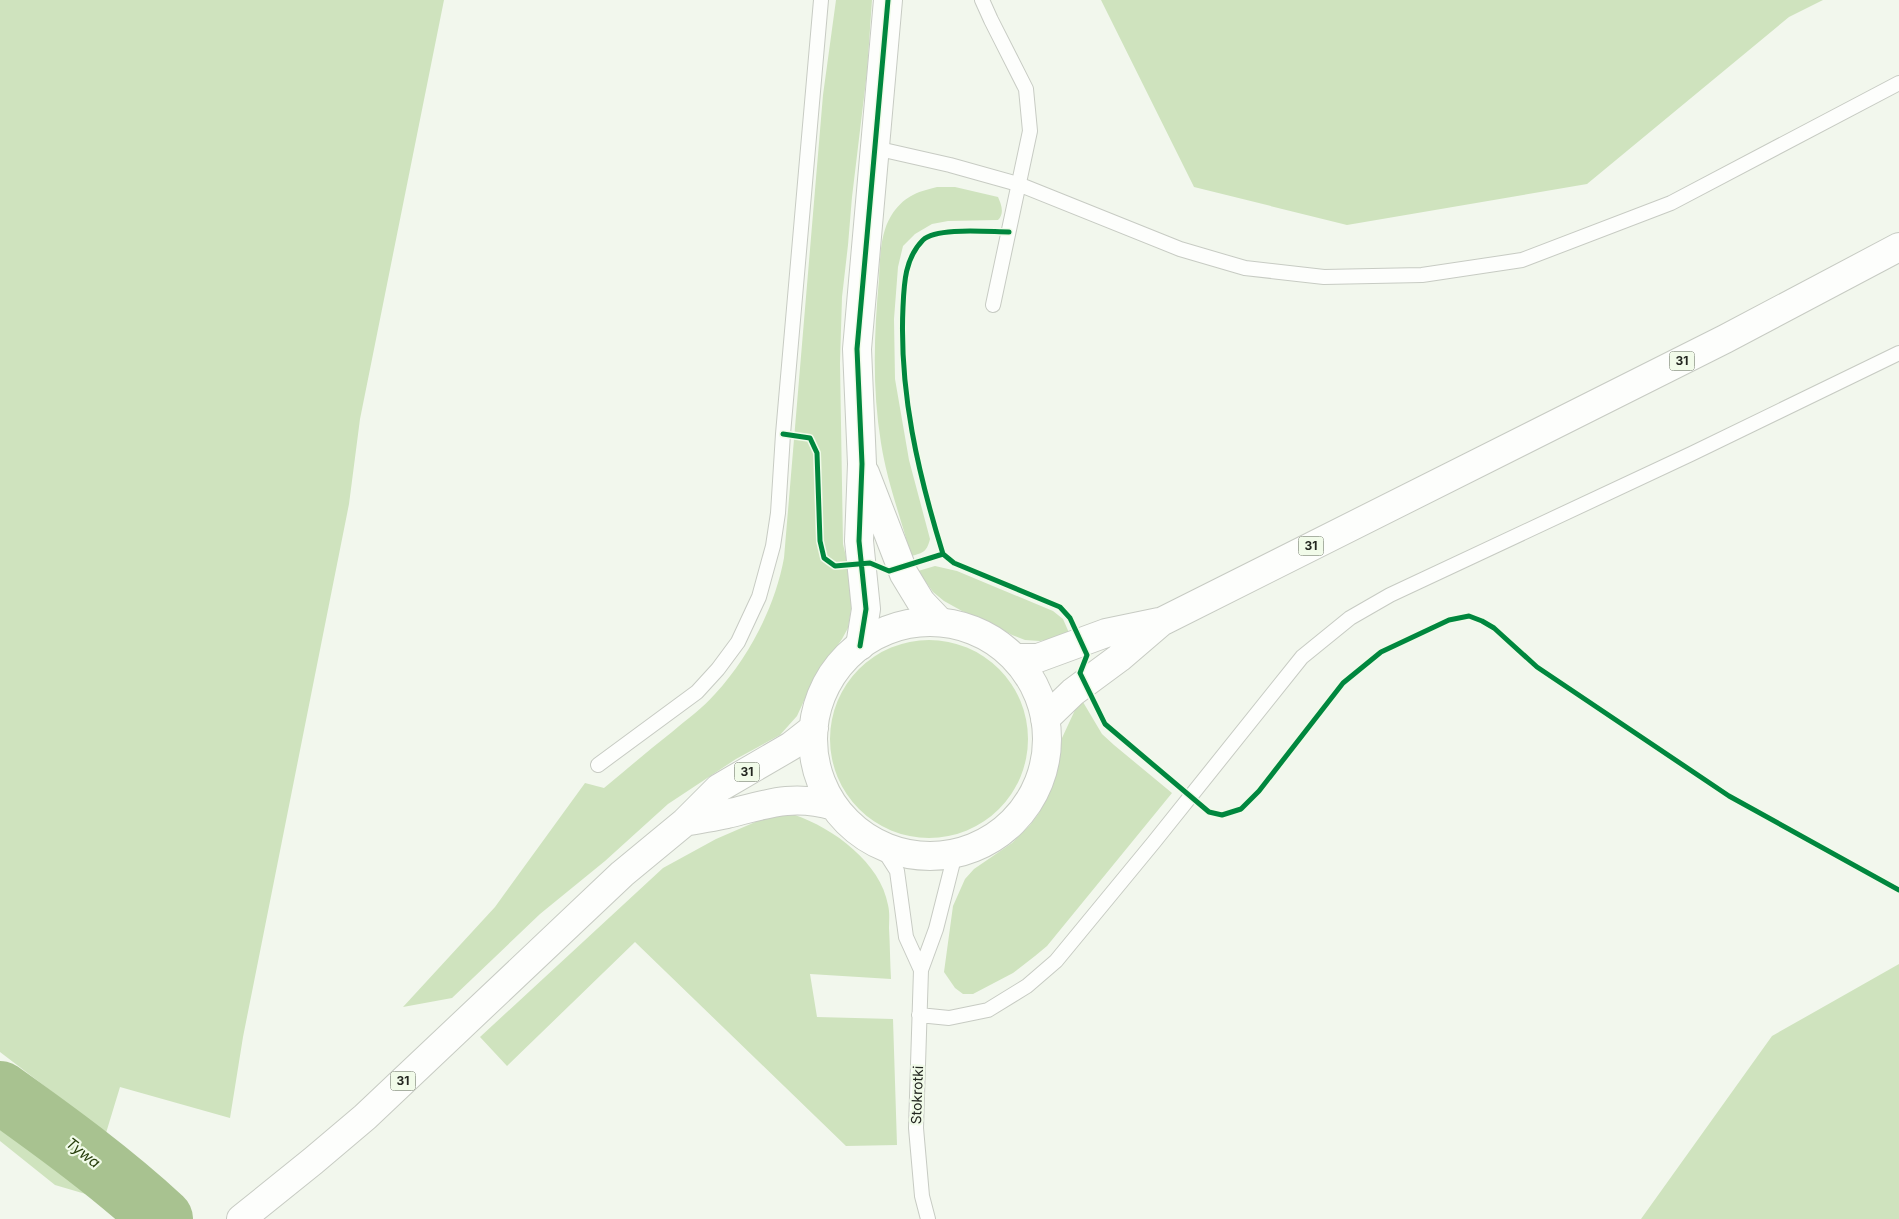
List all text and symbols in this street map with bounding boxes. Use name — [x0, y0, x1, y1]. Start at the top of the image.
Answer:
road number: 31 — [1670, 352, 1694, 371]
road number: 31 — [1298, 536, 1324, 556]
road number: 31 — [734, 762, 760, 782]
street label: Stokrotki — [907, 1065, 926, 1125]
road number: 31 — [390, 1072, 416, 1090]
water label: Tywa — [62, 1133, 104, 1172]

